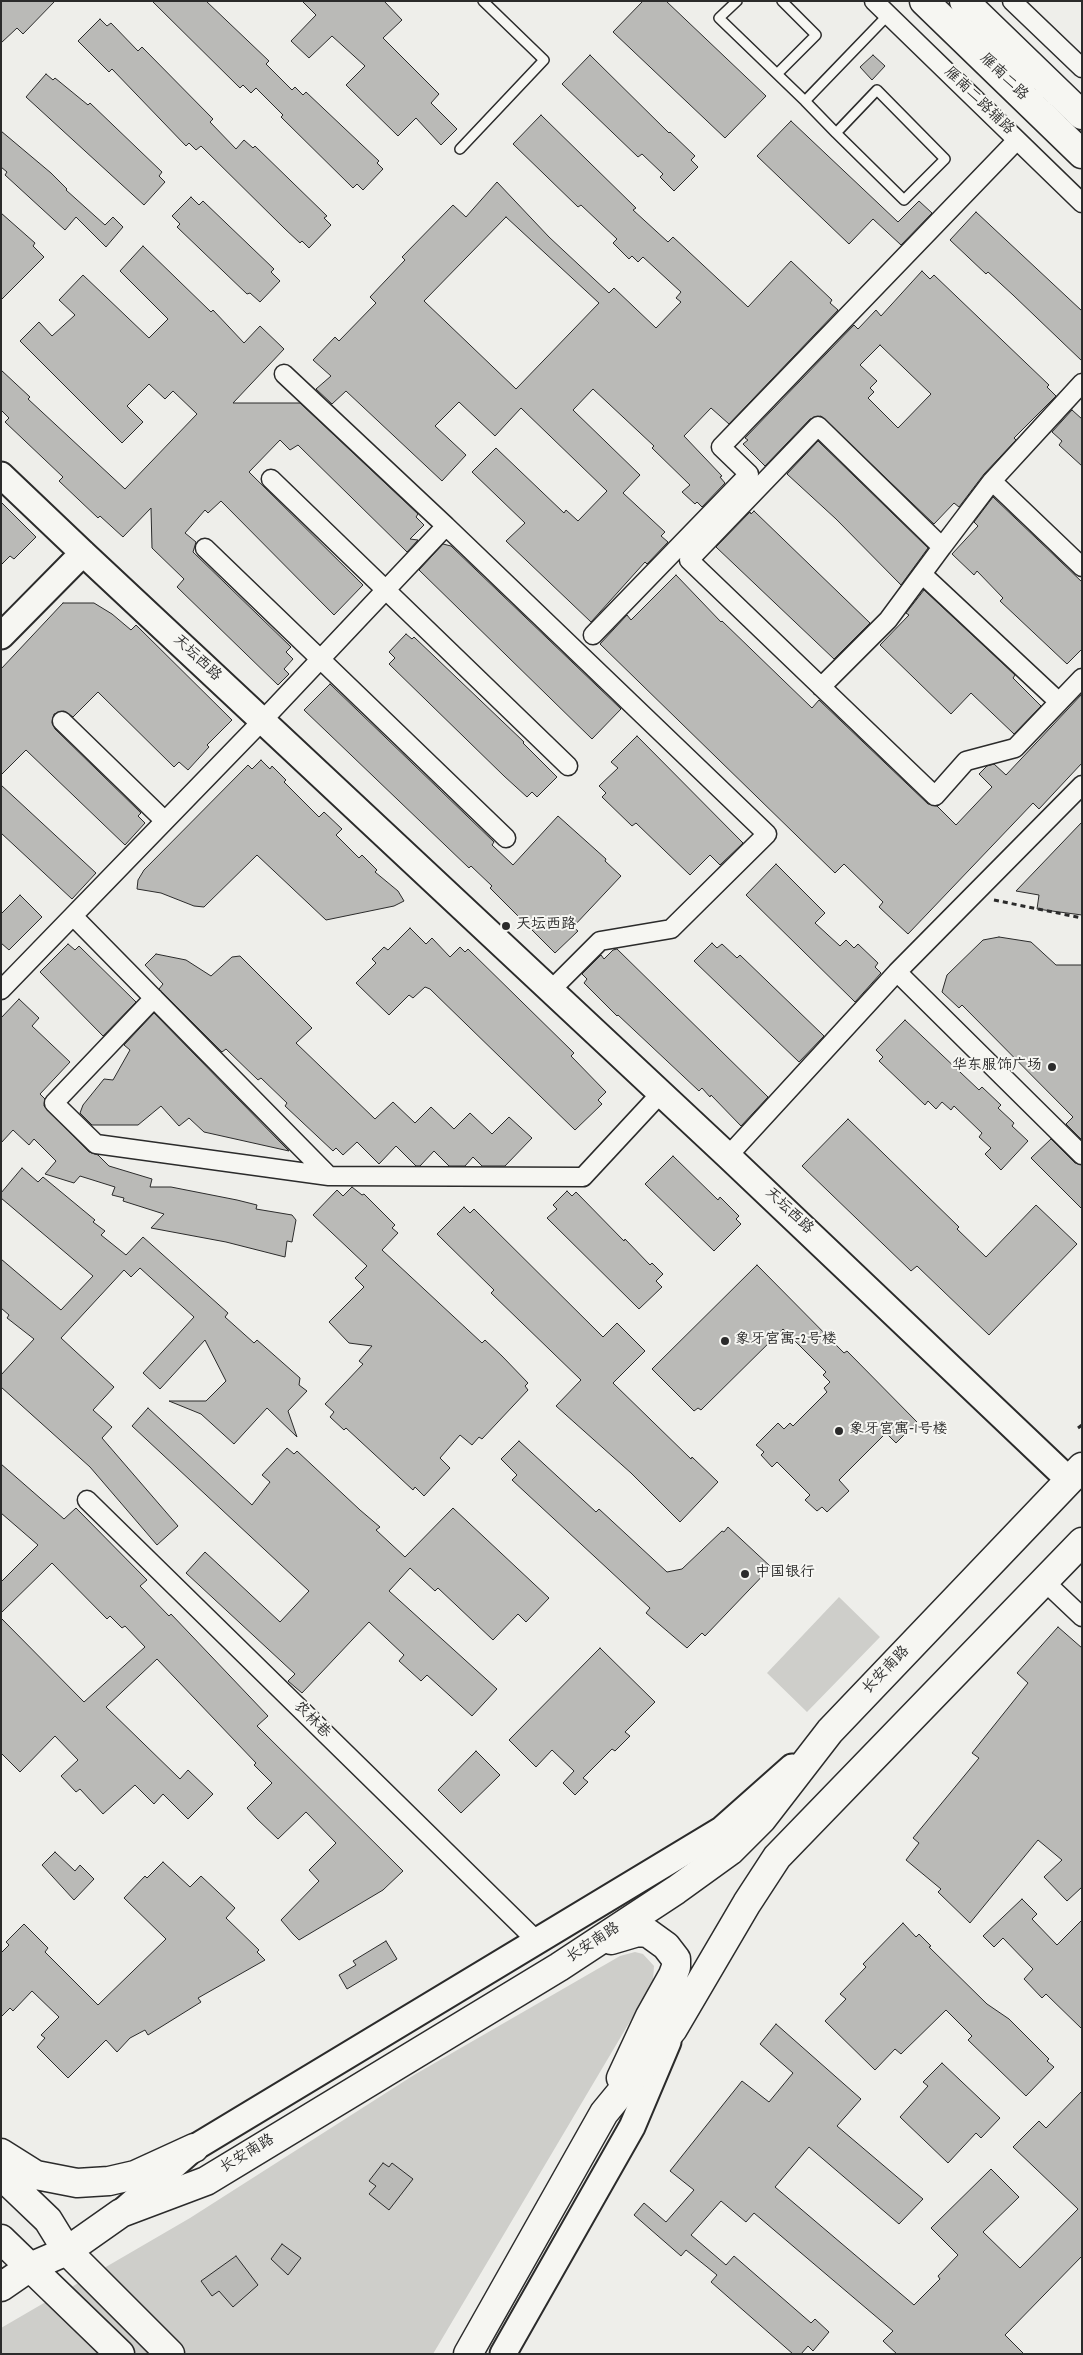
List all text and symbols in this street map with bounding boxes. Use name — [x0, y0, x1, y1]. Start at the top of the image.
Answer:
street label: 雁南二路 — [975, 51, 1031, 105]
street label: 雁南二路辅路 — [939, 64, 1017, 140]
street label: 天坛西路 — [168, 632, 224, 686]
place label: 天坛西路 — [516, 917, 576, 935]
marker: 天坛西路 — [500, 920, 512, 932]
place label: 华东服饰广场 — [952, 1058, 1042, 1076]
marker: 华东服饰广场 — [1046, 1061, 1058, 1073]
street label: 天坛西路 — [760, 1185, 816, 1239]
place label: 象牙宫寓-2号楼 — [735, 1332, 837, 1350]
marker: 象牙宫寓-2号楼 — [719, 1335, 731, 1347]
place label: 象牙宫寓-1号楼 — [849, 1422, 947, 1440]
marker: 象牙宫寓-1号楼 — [833, 1425, 845, 1437]
place label: 中国银行 — [755, 1565, 815, 1583]
marker: 中国银行 — [739, 1568, 751, 1580]
street label: 长安南路 — [860, 1643, 914, 1699]
street label: 农林巷 — [289, 1699, 333, 1743]
street label: 长安南路 — [564, 1920, 624, 1968]
street label: 长安南路 — [218, 2132, 278, 2178]

